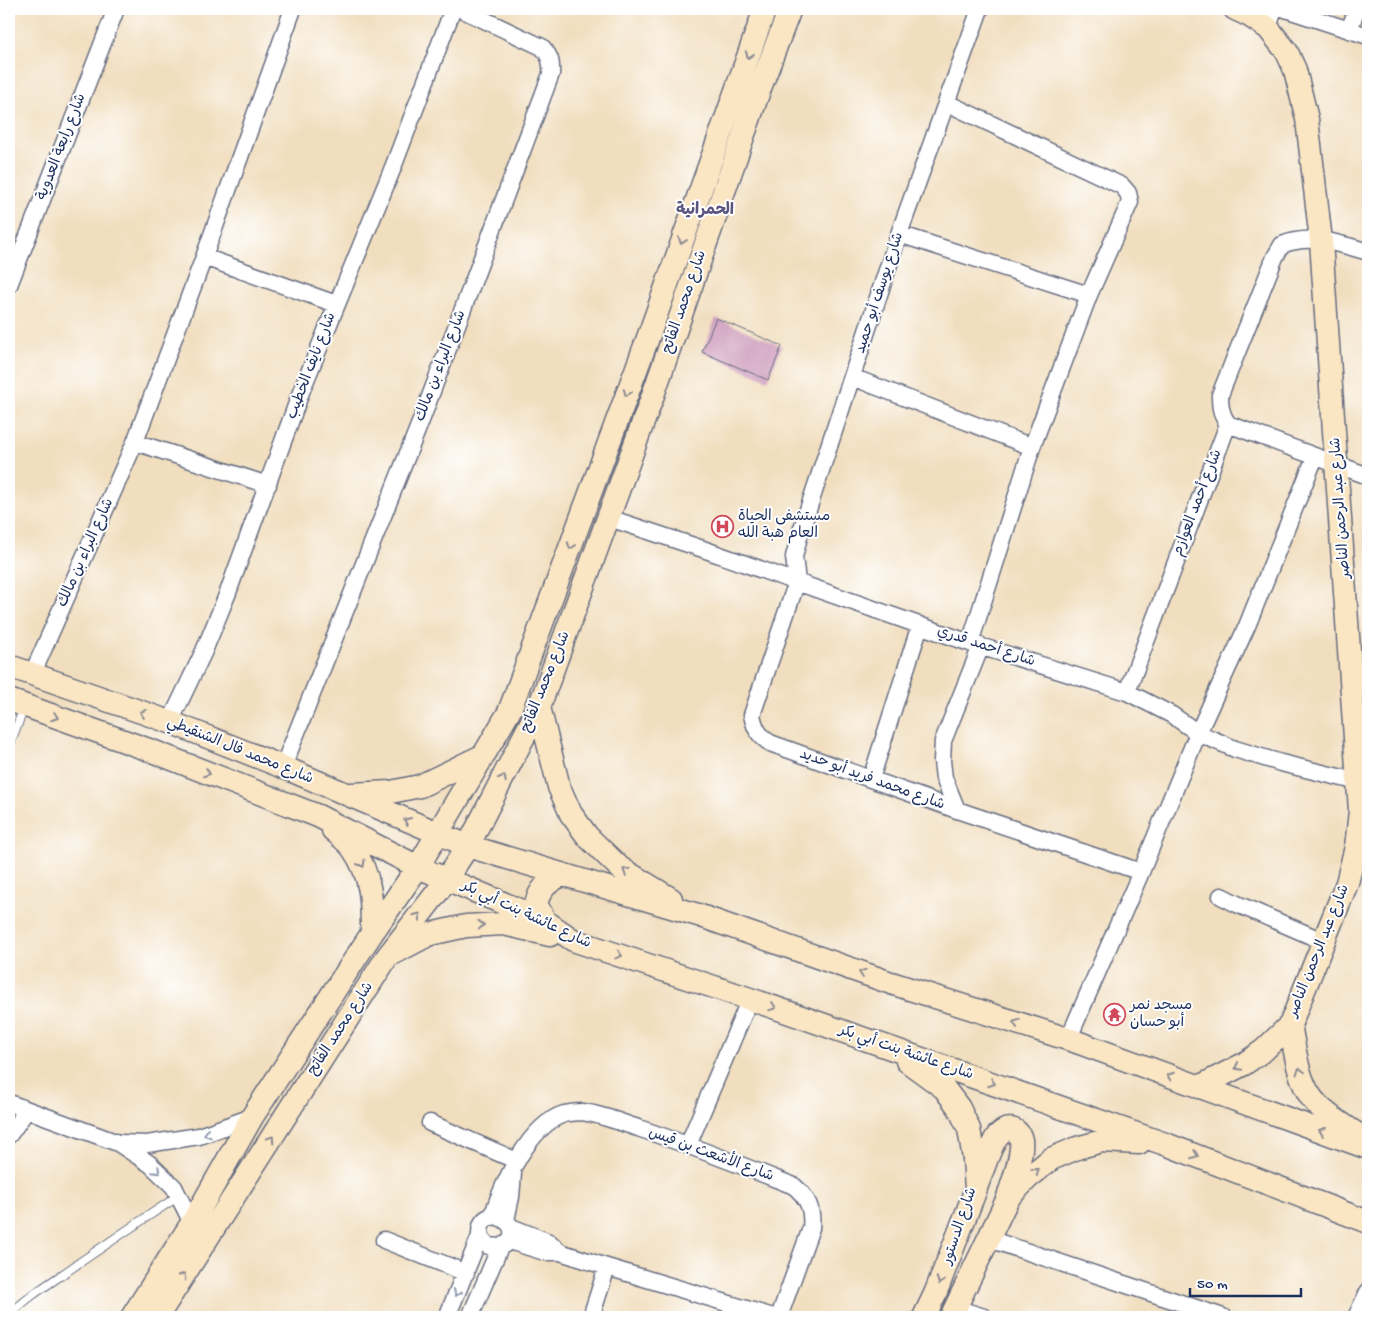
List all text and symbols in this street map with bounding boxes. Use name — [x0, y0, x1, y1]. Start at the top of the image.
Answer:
one-way arrow — [745, 50, 755, 58]
street label: شارع رابعة العدوية — [33, 91, 91, 203]
district label: الحمرانية — [676, 201, 734, 221]
street label: شارع يوسف أبو حميد — [850, 230, 908, 356]
one-way arrow — [678, 236, 688, 244]
street label: شارع محمد الفاتح — [659, 248, 711, 356]
street label: شارع البراء بن مالك — [412, 308, 470, 424]
street label: شارع نايف الخطيب — [283, 310, 341, 422]
one-way arrow — [623, 389, 633, 397]
street label: شارع عبد الرحمن الناصر — [1327, 437, 1355, 580]
street label: شارع أحمد العوازم — [1167, 446, 1228, 559]
street label: شارع البراء بن مالك — [54, 496, 118, 610]
place label: مستشفى الحياة العام هبة الله — [738, 508, 830, 544]
hospital icon: مستشفى الحياة العام هبة الله — [710, 514, 734, 538]
one-way arrow — [567, 541, 577, 550]
street label: شارع أحمد قدري — [935, 621, 1038, 671]
street label: شارع محمد الفاتح — [517, 629, 575, 735]
one-way arrow — [139, 709, 148, 719]
one-way arrow — [50, 711, 58, 721]
street label: شارع محمد فال الشنقيطي — [164, 713, 316, 790]
street label: شارع محمد فريد أبو حديد — [797, 743, 948, 815]
one-way arrow — [202, 767, 211, 777]
one-way arrow — [497, 774, 507, 783]
one-way arrow — [403, 816, 412, 827]
one-way arrow — [355, 859, 365, 868]
one-way arrow — [623, 868, 632, 877]
street label: شارع عائشة بنت أبي بكر — [456, 874, 595, 955]
street label: شارع عبد الرحمن الناصر — [1284, 882, 1354, 1021]
one-way arrow — [413, 913, 421, 922]
one-way arrow — [478, 920, 486, 931]
one-way arrow — [614, 949, 622, 959]
one-way arrow — [858, 969, 866, 979]
street label: شارع محمد الفاتح — [304, 979, 378, 1079]
place label: مسجد نمر أبو حسان — [1128, 997, 1192, 1032]
one-way arrow — [768, 1001, 776, 1011]
temple icon: مسجد نمر أبو حسان — [1102, 1003, 1126, 1027]
street label: شارع عائشة بنت أبي بكر — [834, 1019, 976, 1086]
one-way arrow — [1012, 1019, 1021, 1029]
one-way arrow — [1234, 1060, 1243, 1070]
one-way arrow — [1296, 1067, 1306, 1076]
one-way arrow — [1166, 1072, 1174, 1082]
one-way arrow — [987, 1077, 996, 1088]
street label: شارع الأشعث بن قيس — [646, 1121, 777, 1186]
one-way arrow — [1319, 1127, 1327, 1137]
one-way arrow — [203, 1128, 211, 1138]
one-way arrow — [264, 1136, 274, 1145]
one-way arrow — [1190, 1149, 1199, 1159]
one-way arrow — [152, 1165, 161, 1174]
one-way arrow — [1031, 1168, 1040, 1177]
street label: شارع الدستور — [938, 1185, 982, 1268]
scale bar — [1190, 1266, 1301, 1298]
one-way arrow — [177, 1273, 187, 1282]
one-way arrow — [936, 1276, 946, 1285]
text: 50 m — [1197, 1276, 1228, 1294]
one-way arrow — [453, 1288, 464, 1297]

